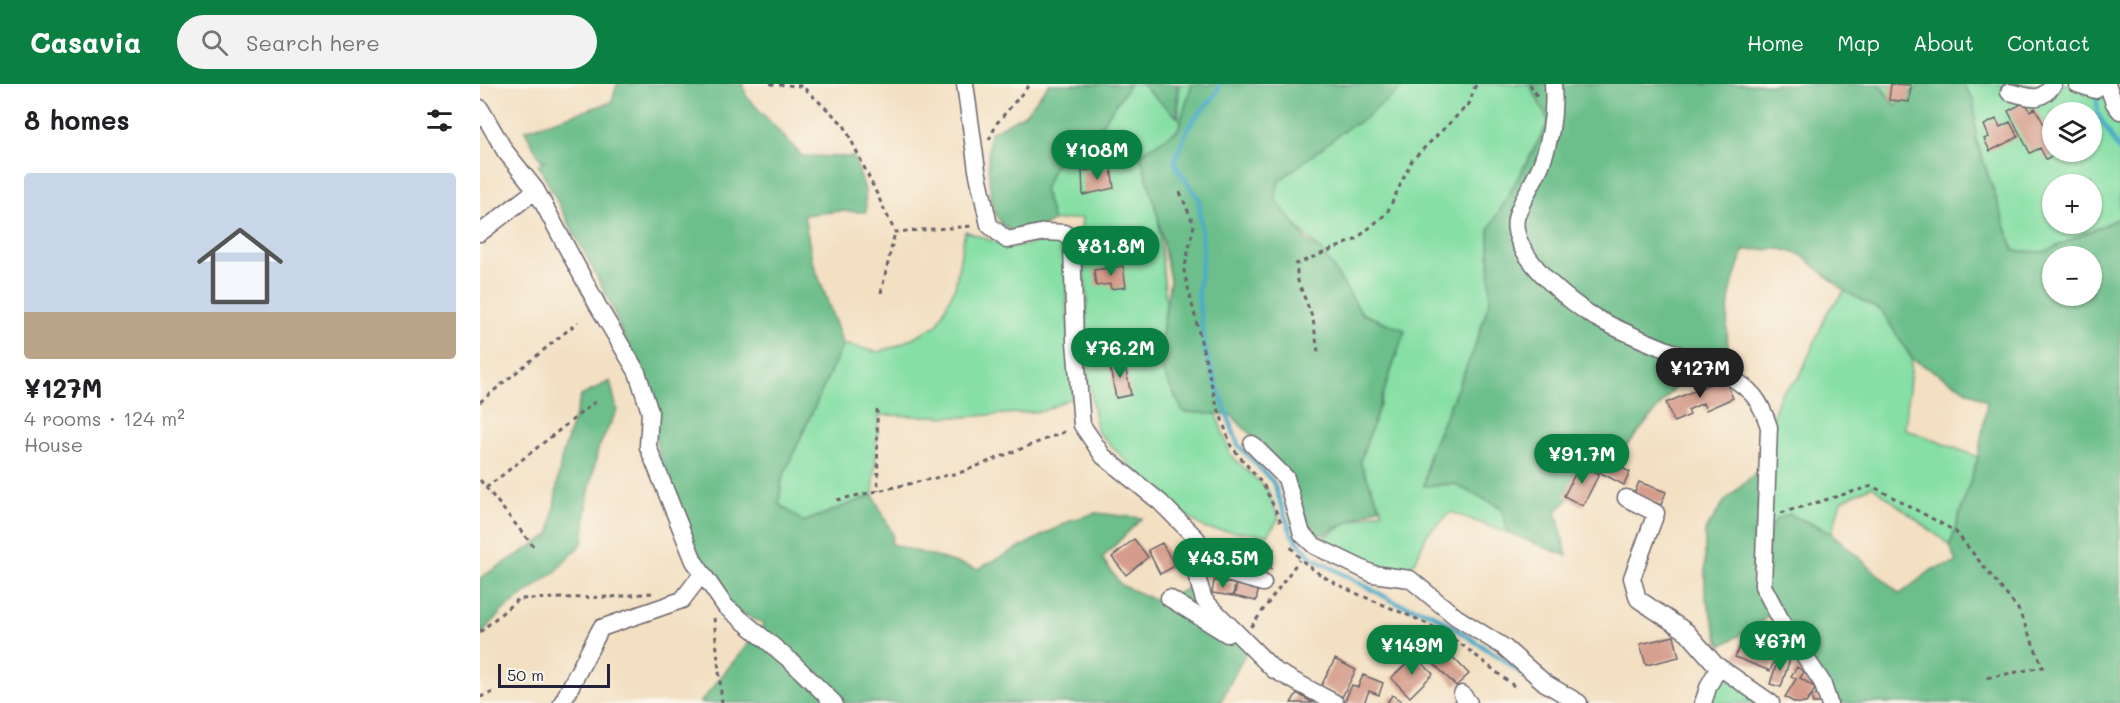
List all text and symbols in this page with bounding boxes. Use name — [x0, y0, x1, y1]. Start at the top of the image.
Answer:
search box — [177, 15, 597, 69]
text: Casavia — [30, 24, 141, 60]
icon: search — [198, 26, 231, 59]
text: Search here — [246, 28, 380, 57]
text: Home — [1747, 29, 1804, 56]
text: Map — [1837, 29, 1880, 56]
text: About — [1913, 29, 1974, 56]
text: Contact — [2007, 29, 2090, 56]
map controls — [2042, 102, 2102, 306]
button: layers — [2042, 102, 2102, 162]
text: 8 homes — [24, 103, 130, 137]
icon: filters — [423, 104, 456, 137]
pin: ¥108M — [1055, 130, 1139, 181]
text: ¥108M — [1065, 136, 1129, 162]
button: + — [2042, 174, 2102, 234]
icon: home — [186, 212, 294, 320]
pin: ¥81.8M — [1062, 226, 1160, 277]
text: ¥81.8M — [1076, 232, 1146, 258]
button: − — [2042, 246, 2102, 306]
pin: ¥76.2M — [1071, 328, 1169, 379]
text: ¥76.2M — [1085, 334, 1155, 360]
pin: ¥127M — [1658, 348, 1742, 399]
text: ¥127M — [1670, 354, 1730, 380]
text: ¥127M — [24, 371, 103, 405]
text: 4 rooms · 124 m² — [24, 405, 185, 431]
text: House — [24, 431, 83, 457]
pin: ¥91.7M — [1533, 434, 1631, 485]
text: ¥91.7M — [1548, 440, 1616, 466]
pin: ¥43.5M — [1174, 538, 1272, 589]
text: ¥43.5M — [1187, 544, 1259, 570]
pin: ¥67M — [1744, 621, 1816, 672]
pin: ¥149M — [1370, 625, 1454, 676]
text: ¥67M — [1754, 627, 1806, 653]
text: ¥149M — [1381, 631, 1443, 657]
scale bar — [498, 661, 610, 688]
text: 50 m — [507, 664, 544, 685]

